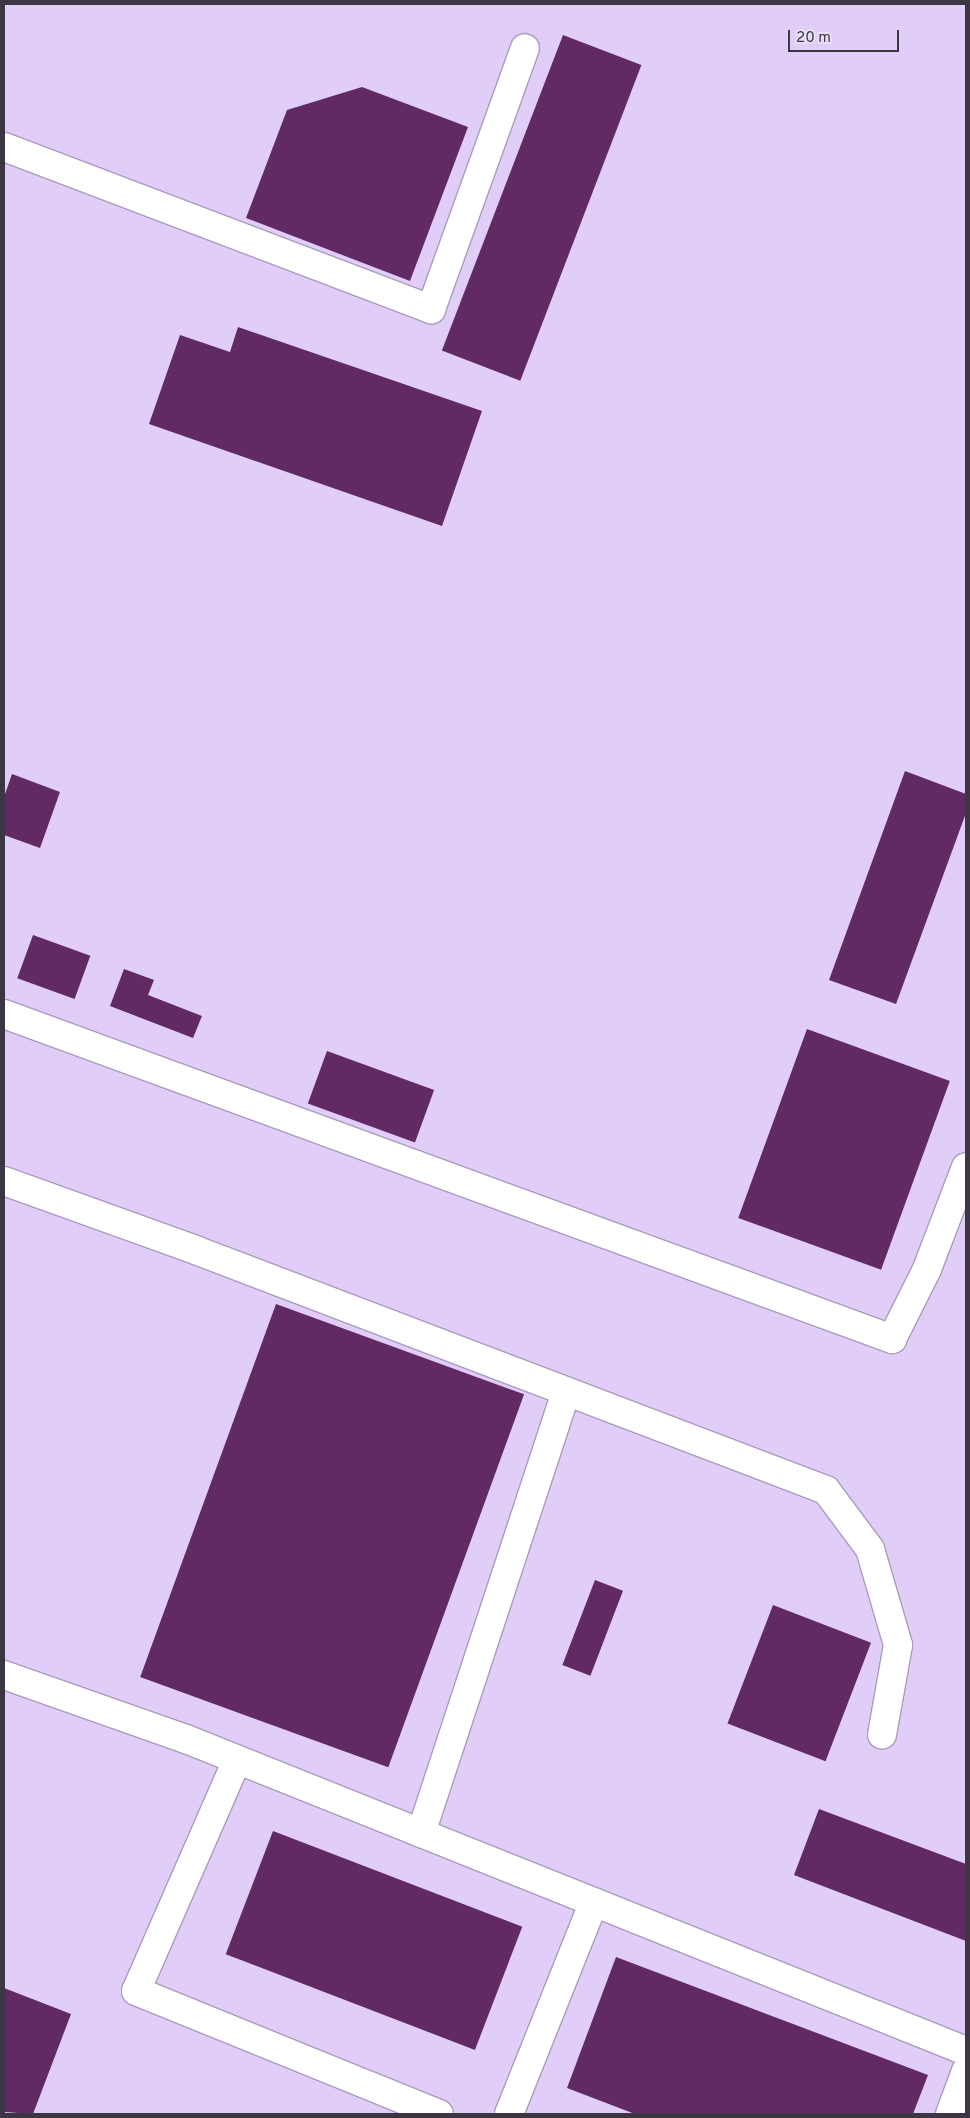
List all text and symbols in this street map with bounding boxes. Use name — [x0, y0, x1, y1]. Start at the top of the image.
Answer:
scale bar — [790, 20, 901, 52]
text: 20 m — [796, 29, 831, 48]

